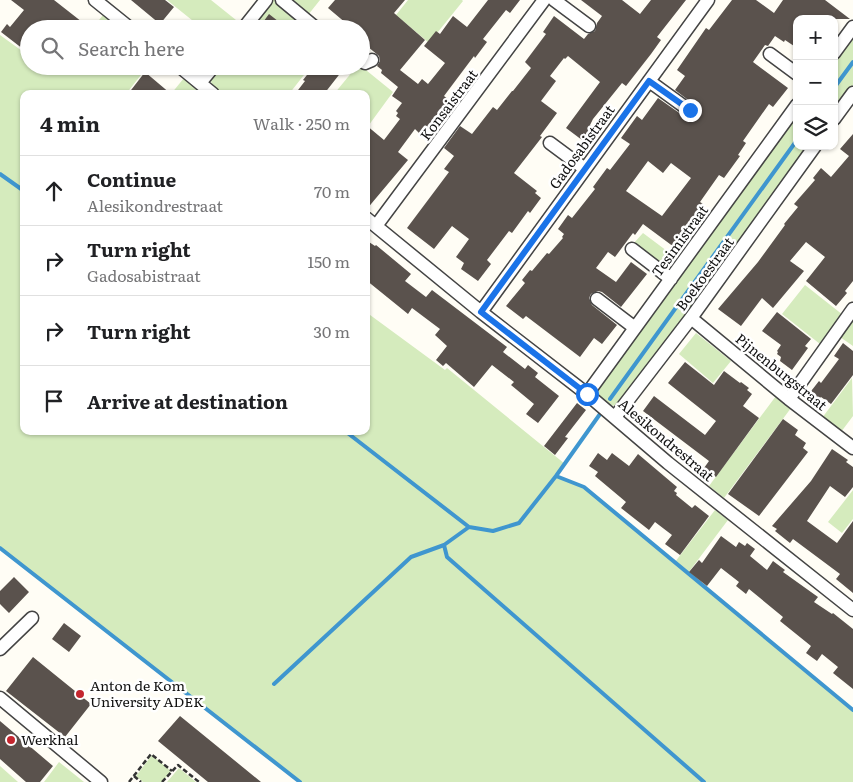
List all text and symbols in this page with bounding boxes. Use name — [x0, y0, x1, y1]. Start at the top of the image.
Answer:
map controls — [793, 15, 838, 150]
button: + — [793, 15, 838, 60]
search box — [20, 20, 370, 75]
icon: search — [38, 34, 66, 62]
text: Search here — [78, 34, 185, 62]
button: − — [793, 60, 838, 105]
street label: Konsaistraat — [415, 64, 482, 144]
route end — [679, 99, 702, 122]
street label: Gadosabistraat — [544, 100, 619, 193]
button: layers — [793, 105, 838, 150]
text: 4 min — [40, 107, 100, 138]
text: Walk · 250 m — [253, 111, 350, 135]
text: Continue — [87, 165, 176, 193]
icon: ahead — [40, 177, 68, 205]
text: 70 m — [314, 179, 350, 203]
text: Alesikondrestraat — [87, 193, 223, 217]
street label: Tesimistraat — [646, 200, 712, 280]
street label: Boekoestraat — [671, 232, 738, 314]
text: Turn right — [87, 235, 191, 263]
icon: right — [40, 247, 68, 275]
text: 150 m — [307, 249, 350, 273]
text: Gadosabistraat — [87, 263, 201, 287]
icon: right — [40, 317, 68, 345]
text: Turn right — [87, 317, 191, 345]
text: 30 m — [313, 319, 350, 343]
street label: Pijnenburgstraat — [732, 328, 832, 415]
route start — [576, 383, 599, 406]
icon: arrive — [40, 387, 68, 415]
text: Arrive at destination — [87, 387, 288, 415]
street label: Alesikondrestraat — [615, 393, 719, 485]
place label: Anton de Kom University ADEK — [90, 675, 204, 711]
marker: Anton de Kom University ADEK — [74, 688, 86, 700]
place label: Werkhal — [21, 729, 79, 749]
marker: Werkhal — [5, 734, 17, 746]

